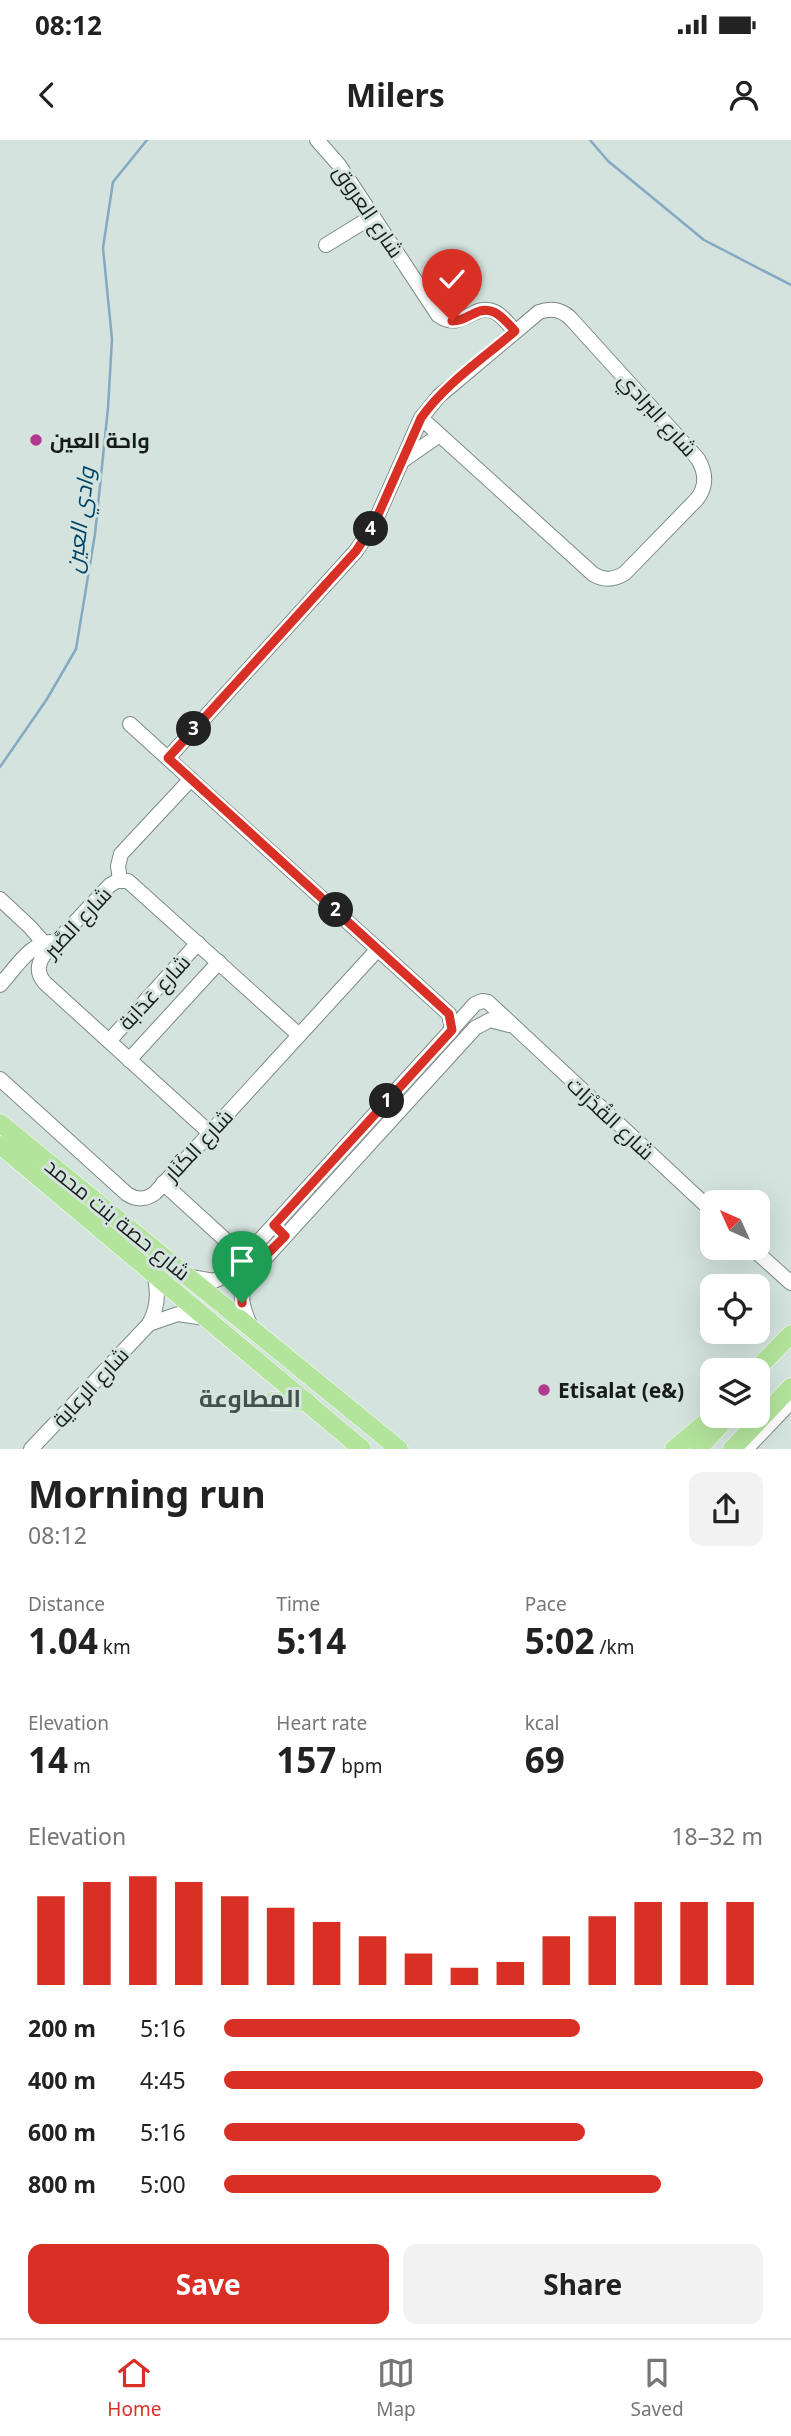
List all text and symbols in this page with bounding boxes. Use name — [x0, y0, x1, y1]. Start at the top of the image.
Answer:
text: 08:12 — [35, 7, 102, 43]
text: Milers — [346, 73, 445, 116]
icon: back — [28, 76, 66, 114]
icon: person — [725, 76, 763, 114]
street label: شارع العروق — [327, 159, 410, 264]
pin — [422, 249, 482, 321]
icon: check — [433, 260, 471, 298]
street label: شارع البرادي — [610, 366, 703, 464]
place label: واحة العين — [50, 426, 150, 454]
marker: واحة العين — [28, 432, 44, 448]
water label: وادي العين — [57, 464, 105, 575]
pin: 4 — [354, 512, 388, 546]
text: 4 — [365, 515, 376, 541]
pin: 3 — [176, 712, 212, 746]
text: 3 — [188, 715, 199, 741]
street label: شارع الصَّبر — [36, 880, 118, 965]
pin: 2 — [318, 892, 354, 928]
text: 2 — [330, 896, 341, 922]
street label: شارع عَدَابَة — [112, 948, 197, 1036]
street label: شارع القُدْرَات — [561, 1070, 661, 1166]
pin: 1 — [370, 1084, 404, 1118]
text: 1 — [381, 1087, 392, 1113]
street label: شارع الكَنَار — [157, 1103, 239, 1189]
street label: شارع حصة بنت محمد — [39, 1152, 196, 1287]
north arrow — [700, 1190, 770, 1260]
map controls — [700, 1190, 770, 1428]
pin — [212, 1231, 272, 1303]
icon: arrive — [223, 1242, 261, 1280]
button: locate — [700, 1274, 770, 1344]
street label: شارع الرعاية — [46, 1341, 135, 1434]
button: layers — [700, 1358, 770, 1428]
place label: Etisalat (e&) — [558, 1376, 684, 1404]
district label: المطاوعة — [199, 1381, 301, 1414]
marker: Etisalat (e&) — [536, 1382, 552, 1398]
text: Morning run — [28, 1467, 266, 1519]
button: share — [689, 1472, 763, 1546]
text: 08:12 — [28, 1519, 87, 1551]
text: Distance — [28, 1591, 105, 1617]
text: Time — [276, 1591, 320, 1617]
text: Pace — [525, 1591, 567, 1617]
text: 1.04 — [28, 1617, 98, 1664]
text: 5:14 — [276, 1617, 346, 1664]
text: 5:02 — [525, 1617, 595, 1664]
text: km — [98, 1634, 131, 1660]
text: /km — [595, 1634, 634, 1660]
text: Elevation — [28, 1710, 109, 1736]
text: Heart rate — [276, 1710, 367, 1736]
text: kcal — [525, 1710, 559, 1736]
text: 14 — [28, 1736, 68, 1783]
text: 157 — [276, 1736, 336, 1783]
text: 69 — [525, 1736, 565, 1783]
text: m — [68, 1753, 91, 1779]
text: bpm — [336, 1753, 382, 1779]
text: Elevation — [28, 1820, 126, 1852]
text: 18–32 m — [671, 1820, 763, 1852]
text: 200 m — [28, 2012, 96, 2044]
text: 5:16 — [140, 2012, 186, 2044]
text: 400 m — [28, 2064, 96, 2096]
text: 4:45 — [140, 2064, 186, 2096]
text: 600 m — [28, 2116, 96, 2148]
text: 5:16 — [140, 2116, 186, 2148]
text: 800 m — [28, 2168, 96, 2200]
text: 5:00 — [140, 2168, 186, 2200]
button: Save — [28, 2244, 389, 2324]
button: Share — [403, 2244, 763, 2324]
tab: Home — [107, 2354, 161, 2422]
tab: Map — [376, 2354, 416, 2422]
tab: Saved — [630, 2354, 684, 2422]

